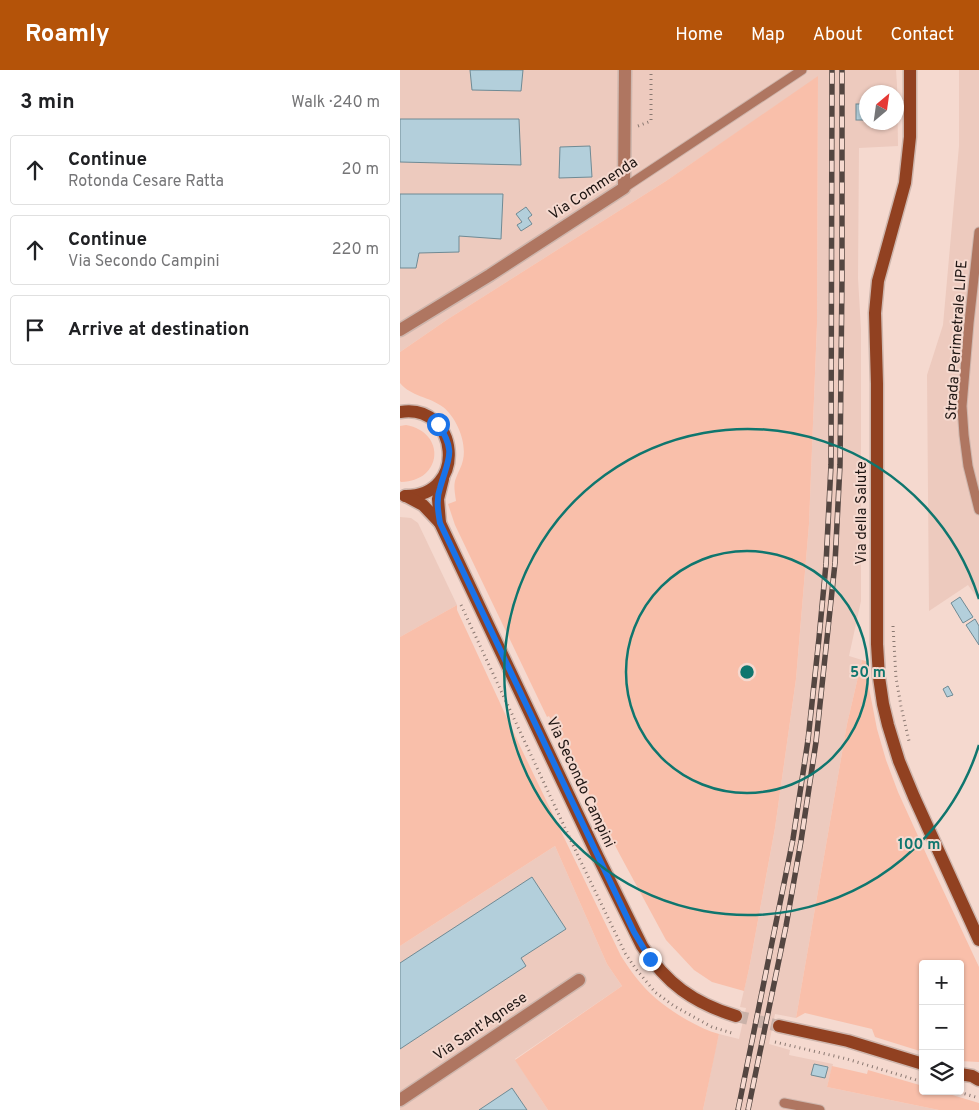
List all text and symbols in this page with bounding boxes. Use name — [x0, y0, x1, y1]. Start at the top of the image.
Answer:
text: Roamly — [25, 20, 110, 50]
text: Home — [675, 24, 723, 47]
text: Map — [751, 24, 785, 47]
text: About — [813, 24, 862, 47]
text: Contact — [890, 24, 954, 47]
north arrow — [859, 85, 904, 130]
text: 3 min — [20, 89, 75, 116]
text: Walk · 240 m — [291, 93, 380, 113]
text: Continue — [68, 148, 147, 172]
street label: Via Commenda — [546, 153, 642, 225]
icon: ahead — [21, 156, 49, 184]
text: 20 m — [342, 160, 379, 180]
text: Rotonda Cesare Ratta — [68, 172, 224, 192]
text: Continue — [68, 228, 147, 252]
icon: ahead — [21, 236, 49, 264]
text: 220 m — [332, 240, 379, 260]
text: Via Secondo Campini — [68, 252, 220, 272]
street label: Strada Perimetrale LIPE — [942, 259, 973, 421]
icon: arrive — [21, 316, 49, 344]
text: Arrive at destination — [68, 318, 249, 342]
route start — [427, 413, 450, 436]
street label: Via della Salute — [853, 461, 872, 565]
centre of rings — [738, 663, 756, 681]
text: 50 m — [850, 664, 886, 683]
street label: Via Secondo Campini — [541, 714, 618, 851]
text: 100 m — [898, 836, 940, 855]
route end — [639, 948, 662, 971]
map controls — [919, 960, 964, 1095]
button: + — [919, 960, 964, 1005]
street label: Via Sant'Agnese — [430, 989, 531, 1066]
button: − — [919, 1005, 964, 1050]
button: layers — [919, 1050, 964, 1095]

